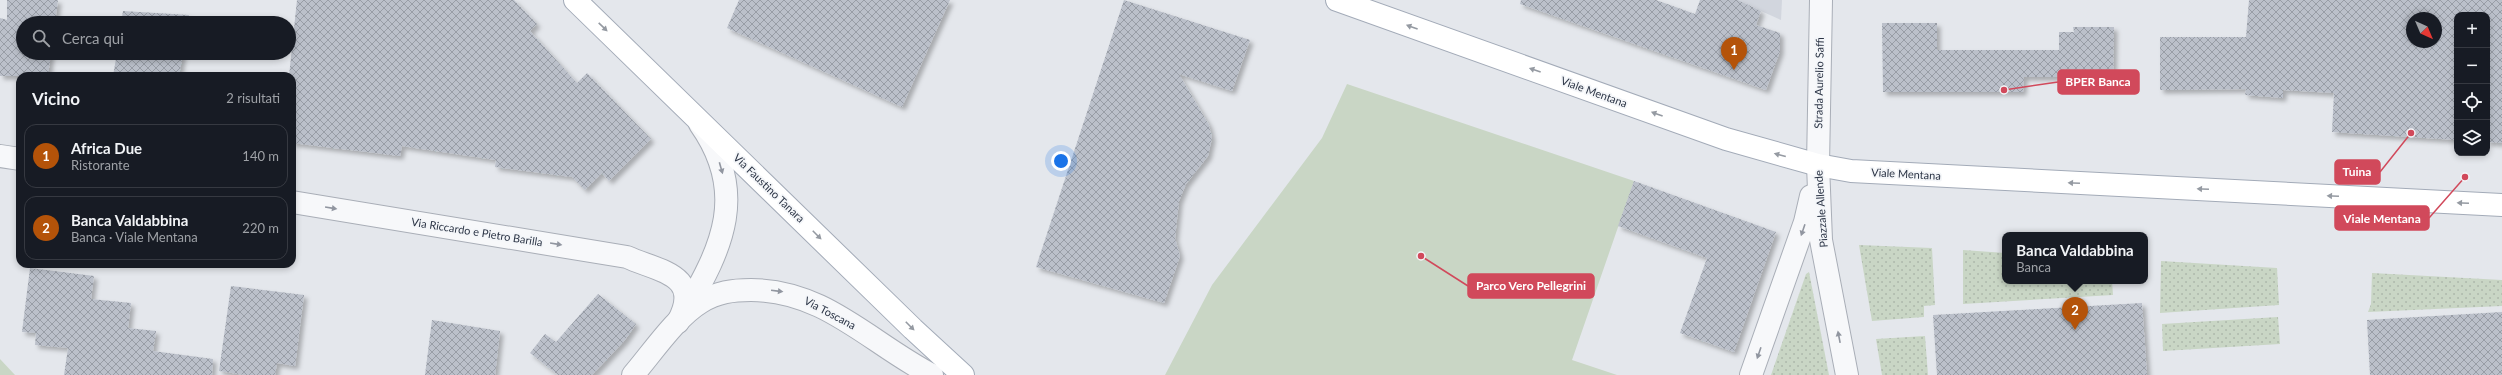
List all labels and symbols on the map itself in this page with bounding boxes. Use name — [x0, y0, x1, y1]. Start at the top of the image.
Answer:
north arrow — [2406, 12, 2442, 48]
one-way arrow — [598, 22, 608, 32]
one-way arrow — [1406, 23, 1418, 29]
pin: 1 — [1721, 37, 1747, 70]
street label: Strada Aurelio Saffi — [1811, 37, 1826, 129]
one-way arrow — [1528, 67, 1540, 73]
callout: BPER Banca — [2058, 70, 2139, 94]
street label: Viale Mentana — [1559, 74, 1629, 110]
text: BPER Banca — [2065, 74, 2131, 89]
one-way arrow — [1651, 111, 1663, 117]
street label: Via Faustino Tanara — [731, 150, 807, 225]
your location — [1051, 151, 1071, 171]
one-way arrow — [1774, 152, 1786, 158]
callout: Tuina — [2335, 160, 2380, 184]
one-way arrow — [718, 162, 724, 174]
text: Tuina — [2343, 164, 2371, 179]
street label: Viale Mentana — [1871, 165, 1941, 182]
street label: Piazzale Allende — [1811, 170, 1830, 248]
one-way arrow — [2068, 179, 2080, 186]
one-way arrow — [2197, 186, 2209, 193]
one-way arrow — [2327, 193, 2339, 200]
one-way arrow — [2457, 200, 2469, 207]
one-way arrow — [324, 206, 337, 212]
callout: Viale Mentana — [2335, 206, 2429, 230]
text: Viale Mentana — [2342, 211, 2421, 226]
street label: Via Riccardo e Pietro Barilla — [410, 215, 544, 248]
one-way arrow — [1799, 225, 1805, 237]
one-way arrow — [812, 230, 822, 240]
one-way arrow — [550, 241, 562, 247]
callout: Parco Vero Pellegrini — [1468, 274, 1594, 298]
text: Parco Vero Pellegrini — [1476, 278, 1586, 293]
one-way arrow — [771, 288, 783, 295]
street label: Via Toscana — [802, 294, 858, 332]
pin: 2 — [2062, 297, 2088, 330]
one-way arrow — [905, 321, 914, 331]
one-way arrow — [1836, 331, 1842, 343]
one-way arrow — [1756, 347, 1762, 359]

